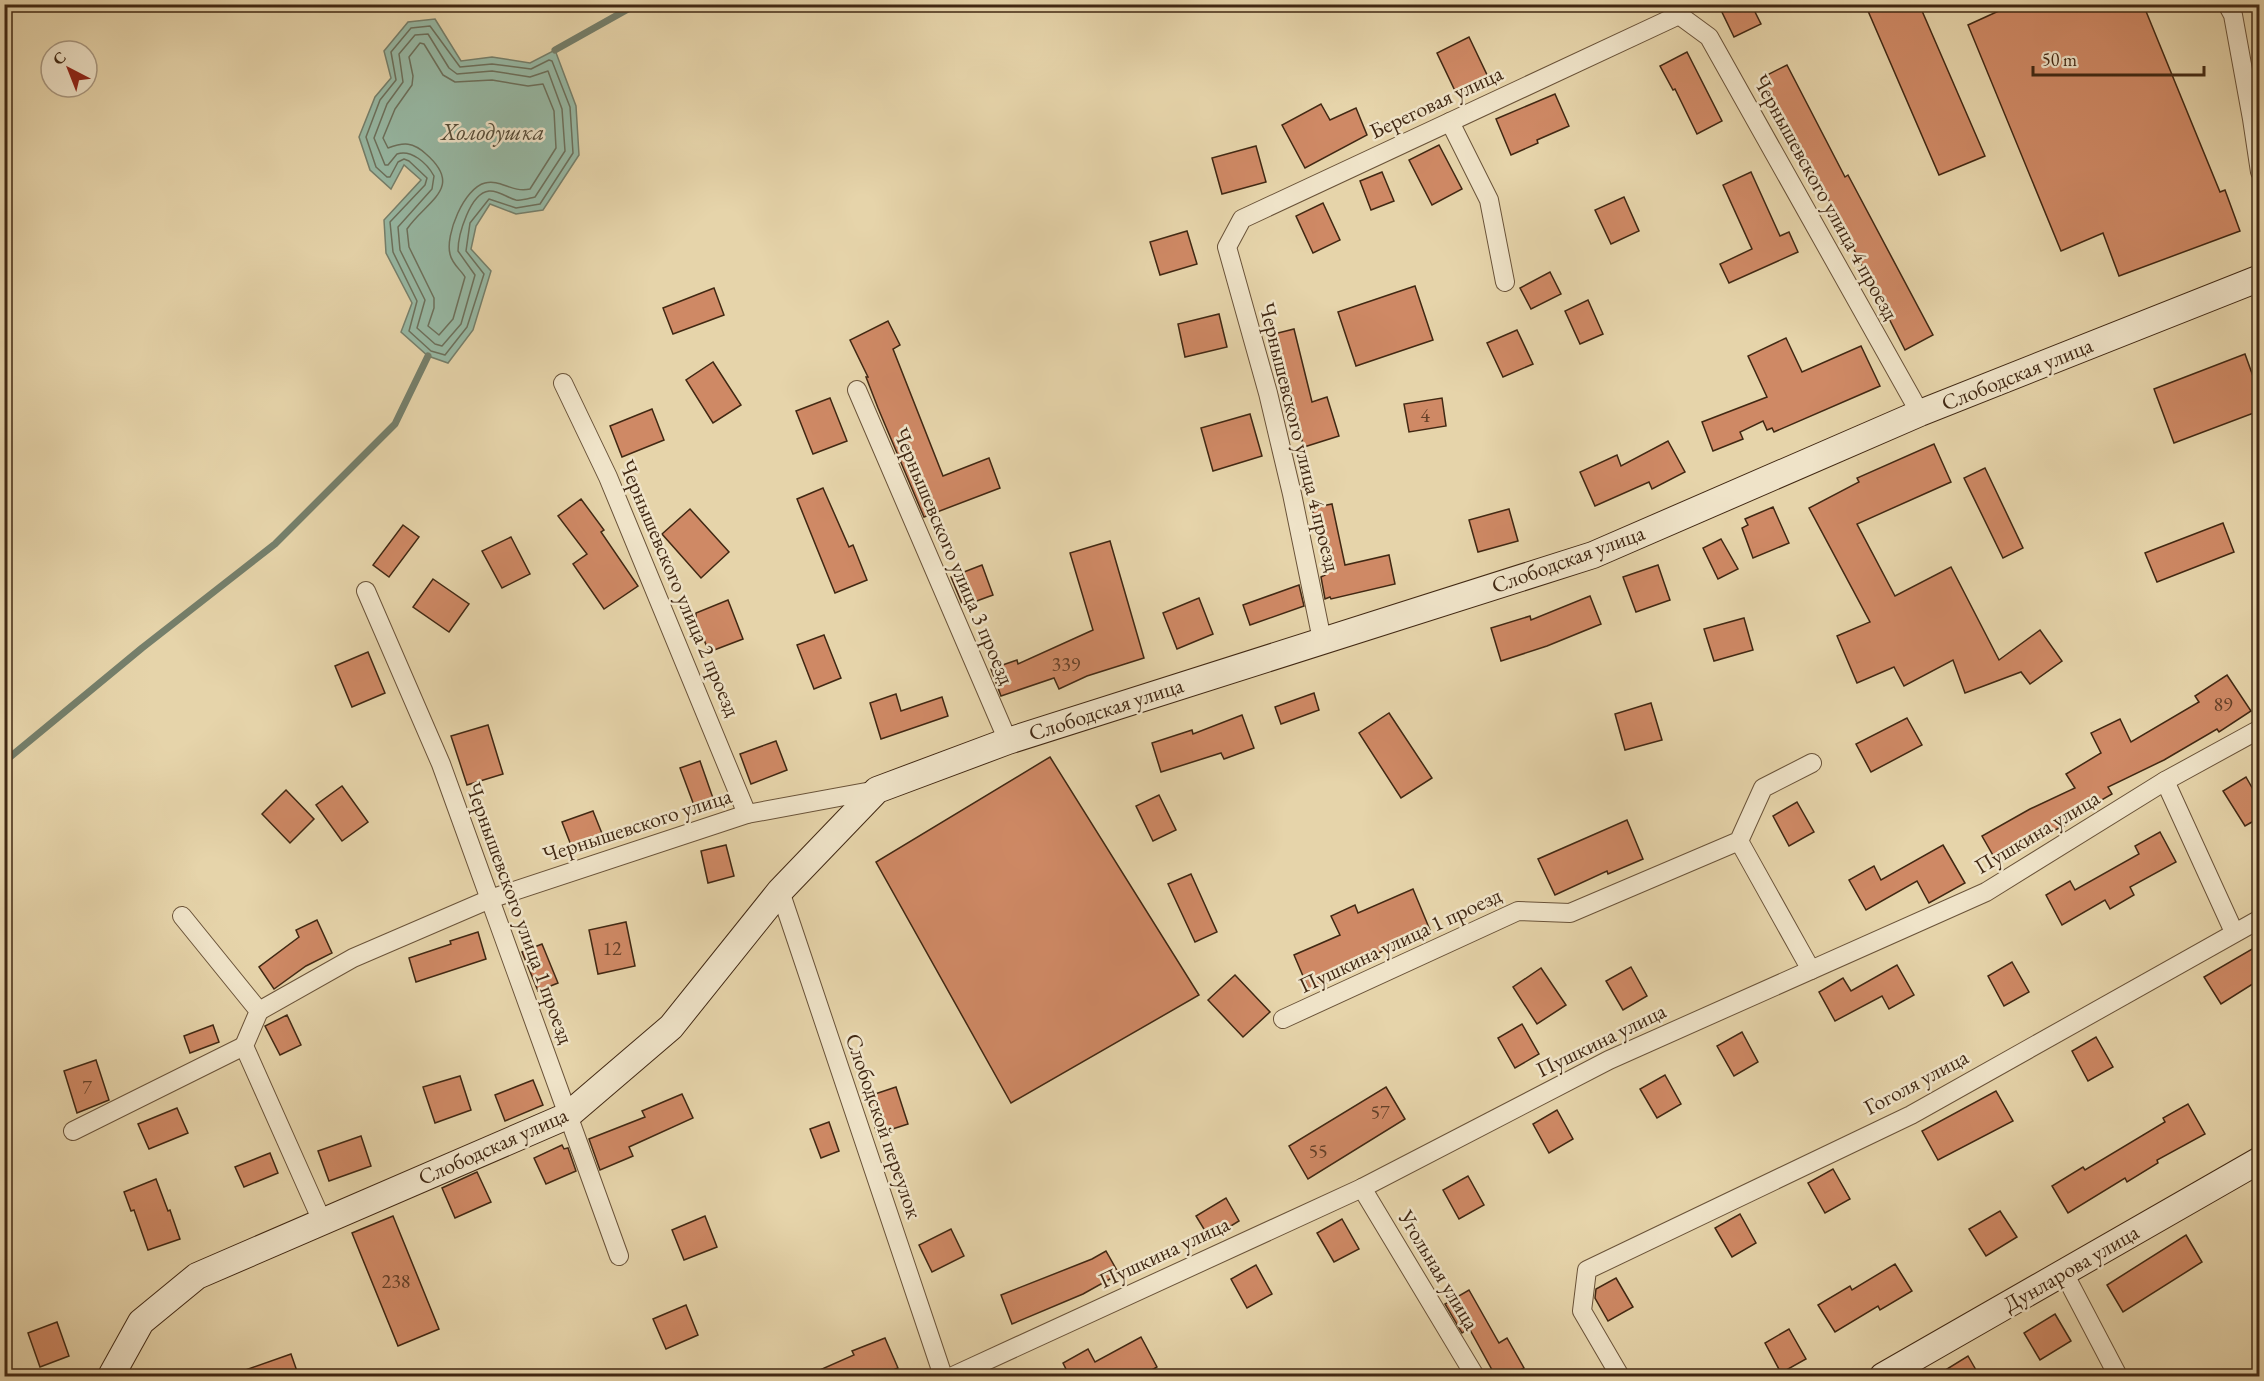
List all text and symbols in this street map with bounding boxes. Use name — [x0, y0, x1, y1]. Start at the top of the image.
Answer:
north arrow — [39, 39, 99, 99]
scale bar — [2033, 39, 2204, 77]
text: С — [48, 47, 71, 70]
text: 50 m — [2042, 48, 2077, 71]
street label: Береговая улица — [1365, 58, 1508, 146]
street label: Чернышевского улица 4 проезд — [1746, 69, 1906, 325]
water label: Холодушка — [440, 116, 544, 147]
street label: Чернышевского улица 4 проезд — [1252, 299, 1348, 575]
street label: Слободская улица — [1937, 330, 2097, 418]
house number: 4 — [1420, 402, 1430, 428]
street label: Чернышевского улица 3 проезд — [887, 423, 1021, 689]
street label: Чернышевского улица 2 проезд — [613, 455, 747, 721]
street label: Слободская улица — [1487, 518, 1649, 600]
house number: 339 — [1052, 651, 1081, 677]
street label: Слободская улица — [1025, 670, 1187, 748]
house number: 89 — [2213, 691, 2233, 717]
street label: Чернышевского улица 1 проезд — [459, 778, 581, 1048]
street label: Чернышевского улица — [539, 781, 735, 869]
street label: Пушкина улица — [1969, 783, 2105, 881]
street label: Пушкина улица 1 проезд — [1294, 880, 1506, 1000]
house number: 12 — [602, 935, 622, 961]
street label: Пушкина улица — [1531, 996, 1671, 1084]
street label: Слободской переулок — [839, 1029, 929, 1223]
street label: Гоголя улица — [1859, 1042, 1974, 1122]
house number: 7 — [82, 1074, 92, 1100]
house number: 57 — [1370, 1099, 1390, 1125]
street label: Слободская улица — [414, 1100, 573, 1192]
house number: 55 — [1308, 1138, 1328, 1164]
street label: Угольная улица — [1391, 1204, 1486, 1336]
street label: Пушкина улица — [1094, 1209, 1234, 1295]
street label: Дунларова улица — [1998, 1217, 2144, 1319]
house number: 238 — [382, 1268, 410, 1294]

